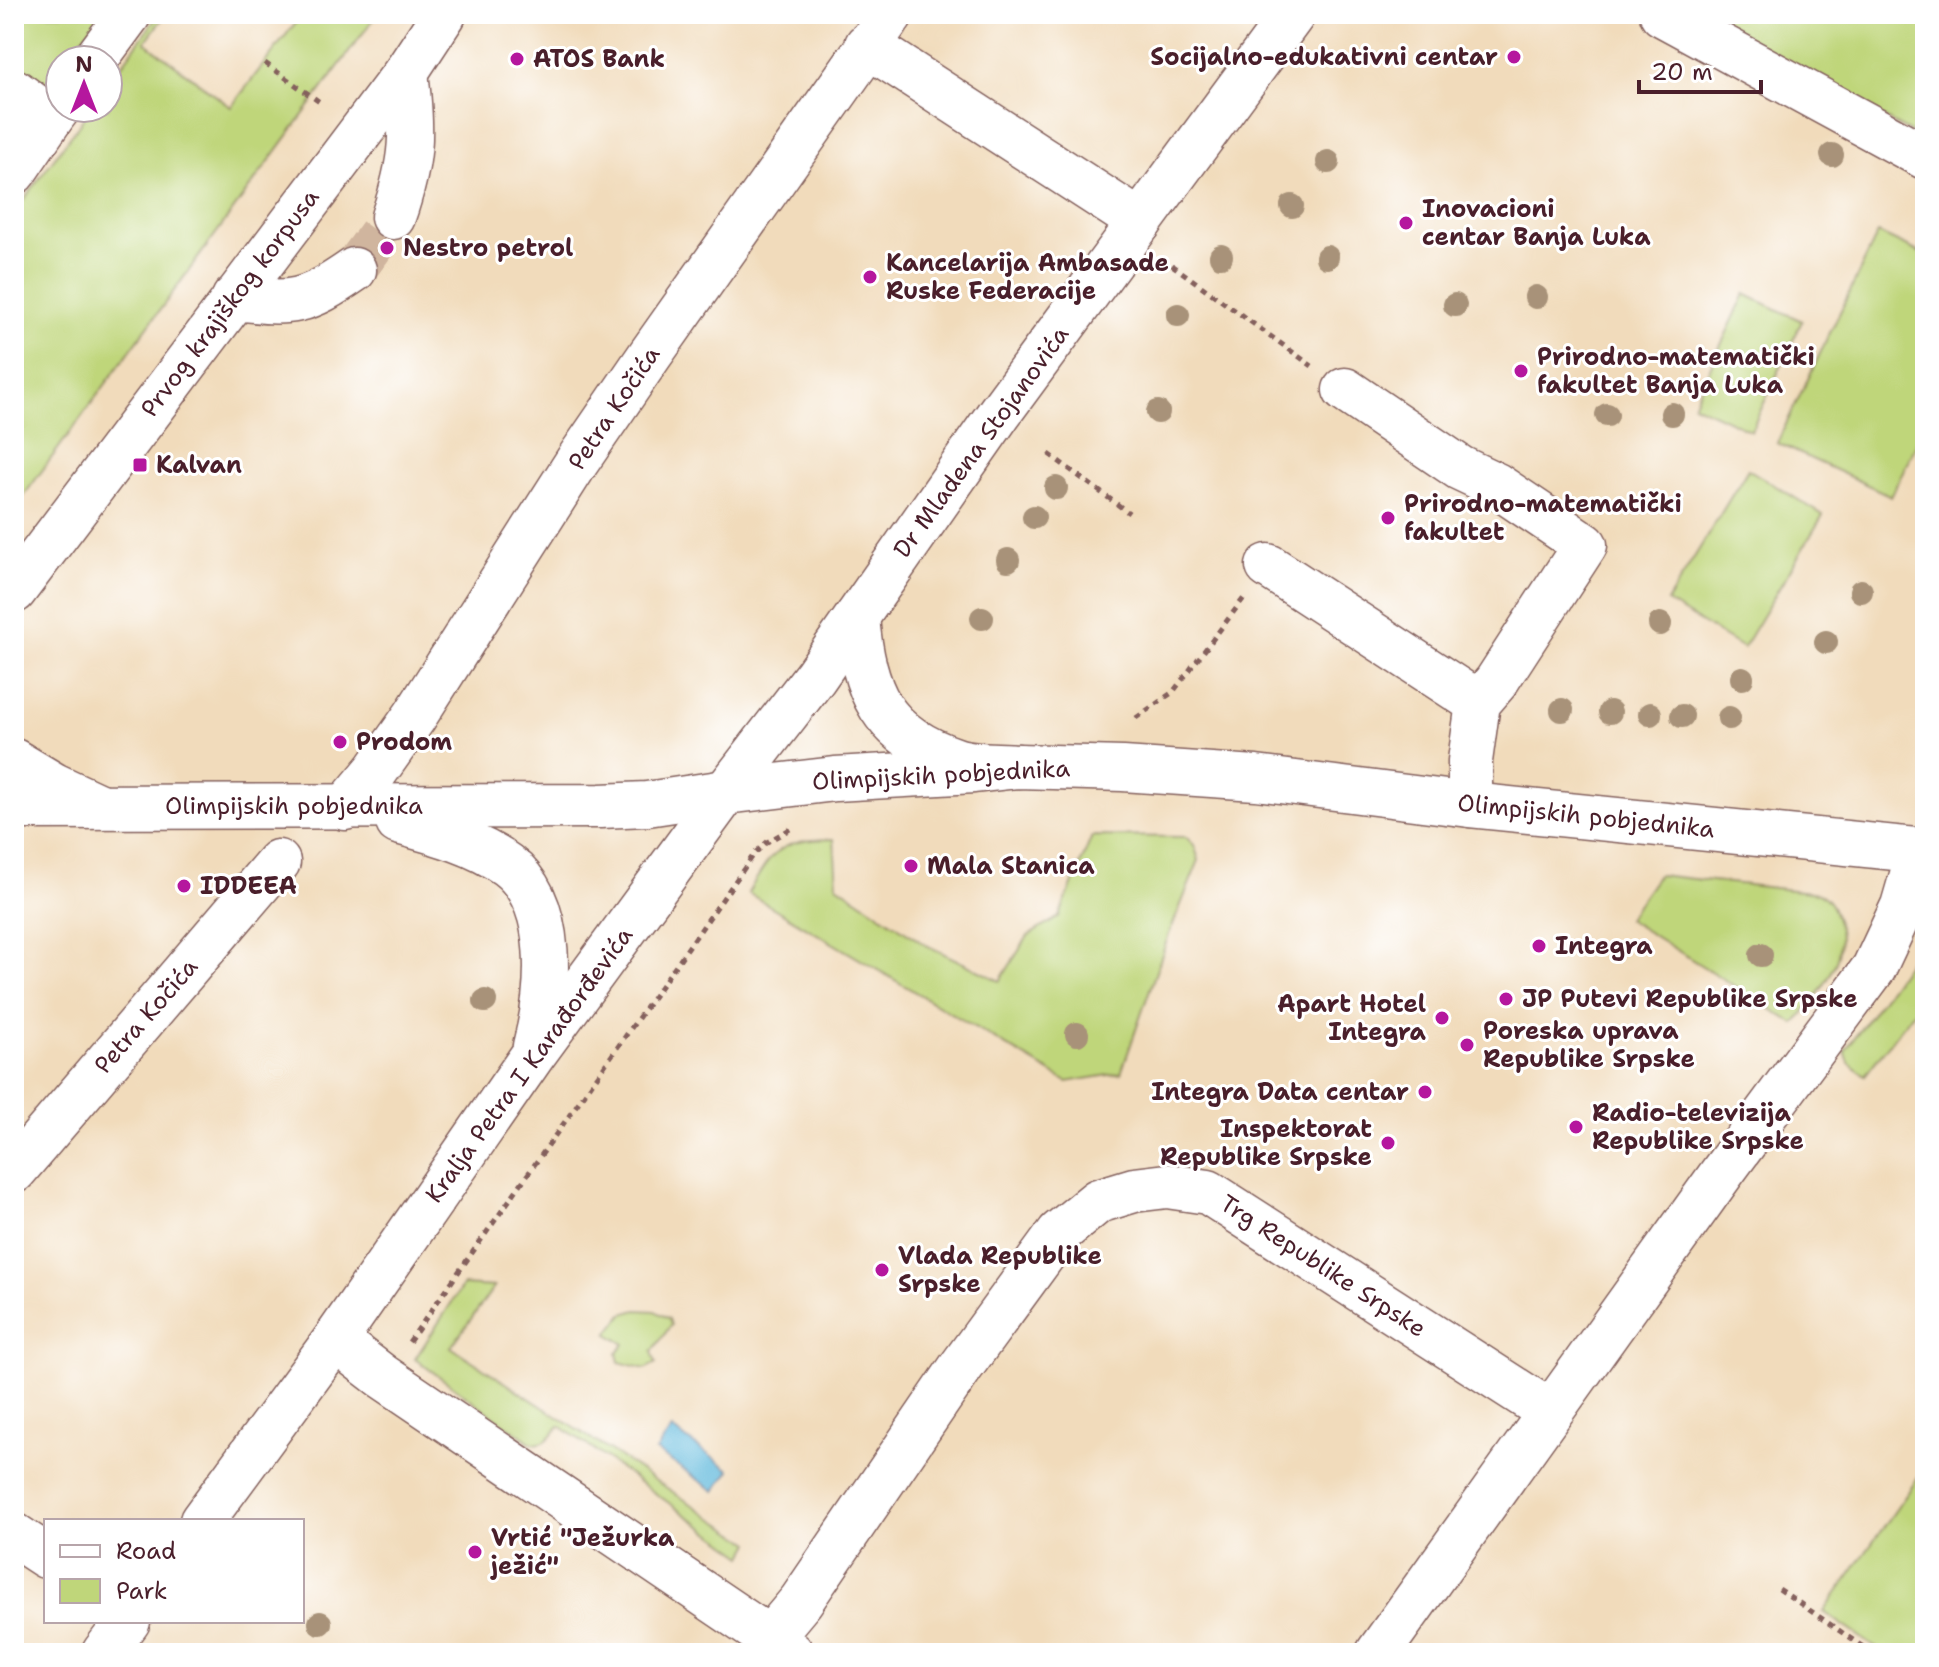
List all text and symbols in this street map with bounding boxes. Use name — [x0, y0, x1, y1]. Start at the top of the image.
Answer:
place label: Socijalno-edukativni centar — [1150, 41, 1498, 73]
place label: ATOS Bank — [533, 43, 665, 75]
north arrow — [44, 44, 124, 124]
scale bar — [1639, 44, 1761, 94]
marker: Socijalno-edukativni centar — [1505, 48, 1523, 66]
text: N — [75, 50, 93, 79]
marker: ATOS Bank — [508, 50, 526, 68]
text: 20 m — [1651, 56, 1713, 88]
street label: Prvog krajiškog korpusa — [134, 182, 326, 424]
place label: Inovacioni centar Banja Luka — [1422, 193, 1651, 253]
marker: Inovacioni centar Banja Luka — [1397, 214, 1415, 232]
place label: Nestro petrol — [403, 232, 573, 264]
marker: Nestro petrol — [378, 239, 396, 257]
place label: Kancelarija Ambasade Ruske Federacije — [886, 247, 1169, 307]
marker: Kancelarija Ambasade Ruske Federacije — [861, 268, 879, 286]
street label: Dr Mladena Stojanovića — [886, 320, 1076, 564]
street label: Petra Kočića — [561, 340, 667, 476]
place label: Prirodno-matematički fakultet Banja Luka — [1537, 341, 1815, 401]
marker: Prirodno-matematički fakultet Banja Luka — [1512, 362, 1530, 380]
place label: Kalvan — [156, 449, 242, 481]
marker: Kalvan — [131, 456, 149, 474]
place label: Prirodno-matematički fakultet — [1404, 488, 1682, 548]
marker: Prirodno-matematički fakultet — [1379, 509, 1397, 527]
place label: Prodom — [356, 726, 452, 758]
marker: Prodom — [331, 733, 349, 751]
street label: Olimpijskih pobjednika — [811, 752, 1071, 798]
street label: Olimpijskih pobjednika — [1456, 787, 1716, 845]
street label: Olimpijskih pobjednika — [165, 790, 423, 822]
place label: Mala Stanica — [927, 850, 1095, 882]
marker: Mala Stanica — [902, 857, 920, 875]
place label: IDDEEA — [200, 870, 297, 902]
marker: IDDEEA — [175, 877, 193, 895]
street label: Kralja Petra I Karađorđevića — [418, 921, 640, 1209]
place label: Integra — [1555, 930, 1653, 962]
marker: Integra — [1530, 937, 1548, 955]
street label: Petra Kočića — [87, 952, 205, 1080]
place label: JP Putevi Republike Srpske — [1522, 983, 1858, 1015]
place label: Apart Hotel Integra — [1277, 988, 1427, 1048]
marker: JP Putevi Republike Srpske — [1497, 990, 1515, 1008]
marker: Apart Hotel Integra — [1433, 1009, 1451, 1027]
place label: Poreska uprava Republike Srpske — [1483, 1015, 1695, 1075]
marker: Poreska uprava Republike Srpske — [1458, 1036, 1476, 1054]
place label: Integra Data centar — [1151, 1076, 1409, 1108]
marker: Integra Data centar — [1416, 1083, 1434, 1101]
place label: Radio-televizija Republike Srpske — [1592, 1097, 1804, 1157]
place label: Inspektorat Republike Srpske — [1160, 1113, 1372, 1173]
marker: Radio-televizija Republike Srpske — [1567, 1118, 1585, 1136]
marker: Inspektorat Republike Srpske — [1379, 1134, 1397, 1152]
street label: Trg Republike Srpske — [1214, 1187, 1432, 1345]
place label: Vlada Republike Srpske — [898, 1240, 1102, 1300]
marker: Vlada Republike Srpske — [873, 1261, 891, 1279]
legend — [44, 1519, 304, 1623]
place label: Vrtić "Ježurka ježić" — [490, 1522, 675, 1582]
text: Road — [116, 1535, 176, 1567]
marker: Vrtić "Ježurka ježić" — [466, 1543, 484, 1561]
text: Park — [116, 1575, 168, 1607]

